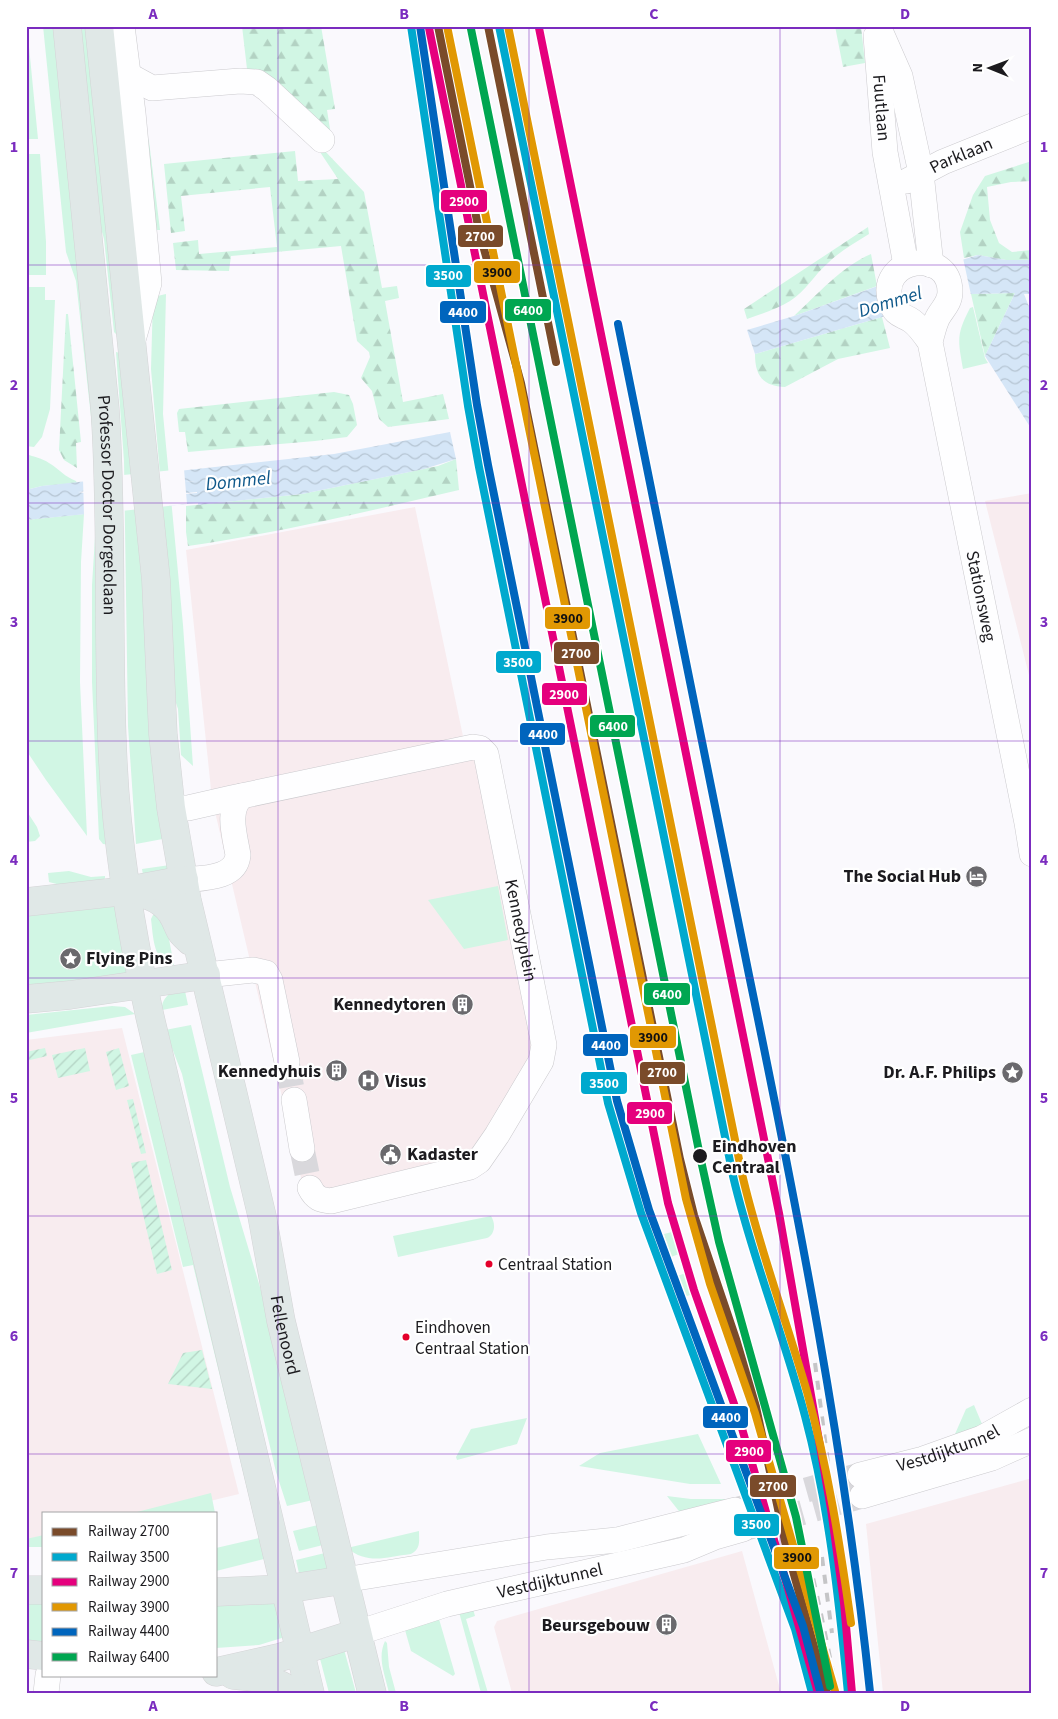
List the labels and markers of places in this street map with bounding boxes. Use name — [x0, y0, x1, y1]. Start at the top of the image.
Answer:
place label: The Social Hub — [843, 864, 961, 889]
hotel icon: The Social Hub — [965, 864, 989, 888]
place icon: Flying Pins — [58, 946, 82, 970]
place label: Flying Pins — [86, 946, 172, 971]
place label: Kennedytoren — [333, 992, 446, 1017]
building icon: Kennedytoren — [450, 992, 474, 1016]
place label: Kennedyhuis — [218, 1059, 321, 1084]
building icon: Kennedyhuis — [325, 1059, 349, 1083]
place label: Dr. A.F. Philips — [883, 1060, 996, 1085]
place icon: Dr. A.F. Philips — [1000, 1060, 1024, 1084]
hospital icon: Visus — [357, 1069, 381, 1093]
place label: Visus — [384, 1069, 426, 1094]
place label: Eindhoven Centraal — [712, 1134, 796, 1180]
public building icon: Kadaster — [379, 1142, 403, 1166]
place label: Kadaster — [407, 1142, 479, 1167]
marker: Eindhoven Centraal — [691, 1147, 709, 1165]
place label: Centraal Station — [498, 1253, 612, 1277]
marker: Centraal Station — [484, 1259, 494, 1269]
place label: Eindhoven Centraal Station — [415, 1316, 529, 1361]
marker: Eindhoven Centraal Station — [401, 1332, 411, 1342]
place label: Beursgebouw — [541, 1613, 650, 1638]
building icon: Beursgebouw — [654, 1613, 678, 1637]

